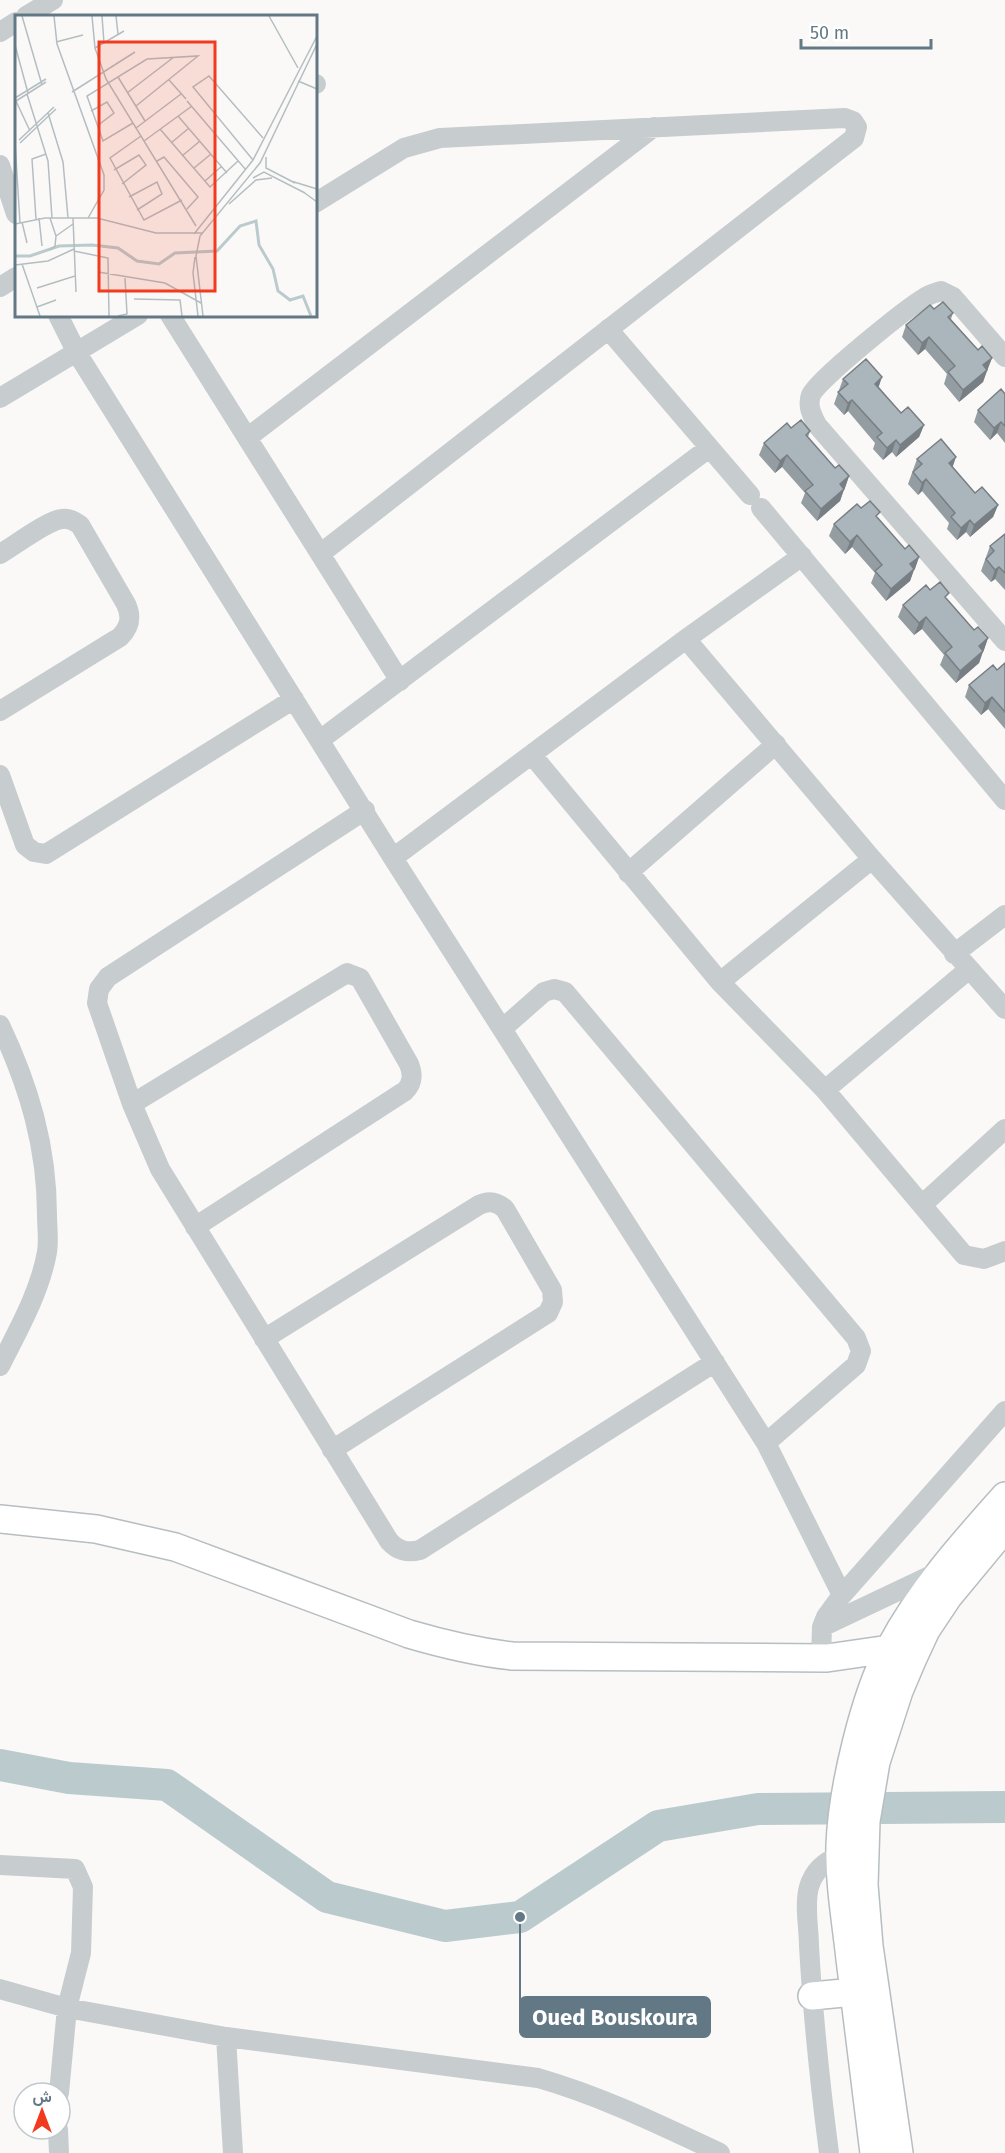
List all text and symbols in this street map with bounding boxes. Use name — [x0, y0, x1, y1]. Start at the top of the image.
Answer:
scale bar — [801, 12, 932, 50]
inset map — [15, 15, 316, 316]
text: 50 m — [810, 22, 849, 44]
callout: Oued Bouskoura — [520, 1997, 710, 2037]
text: Oued Bouskoura — [532, 2004, 698, 2031]
north arrow — [12, 2081, 72, 2141]
text: ش — [32, 2087, 52, 2106]

